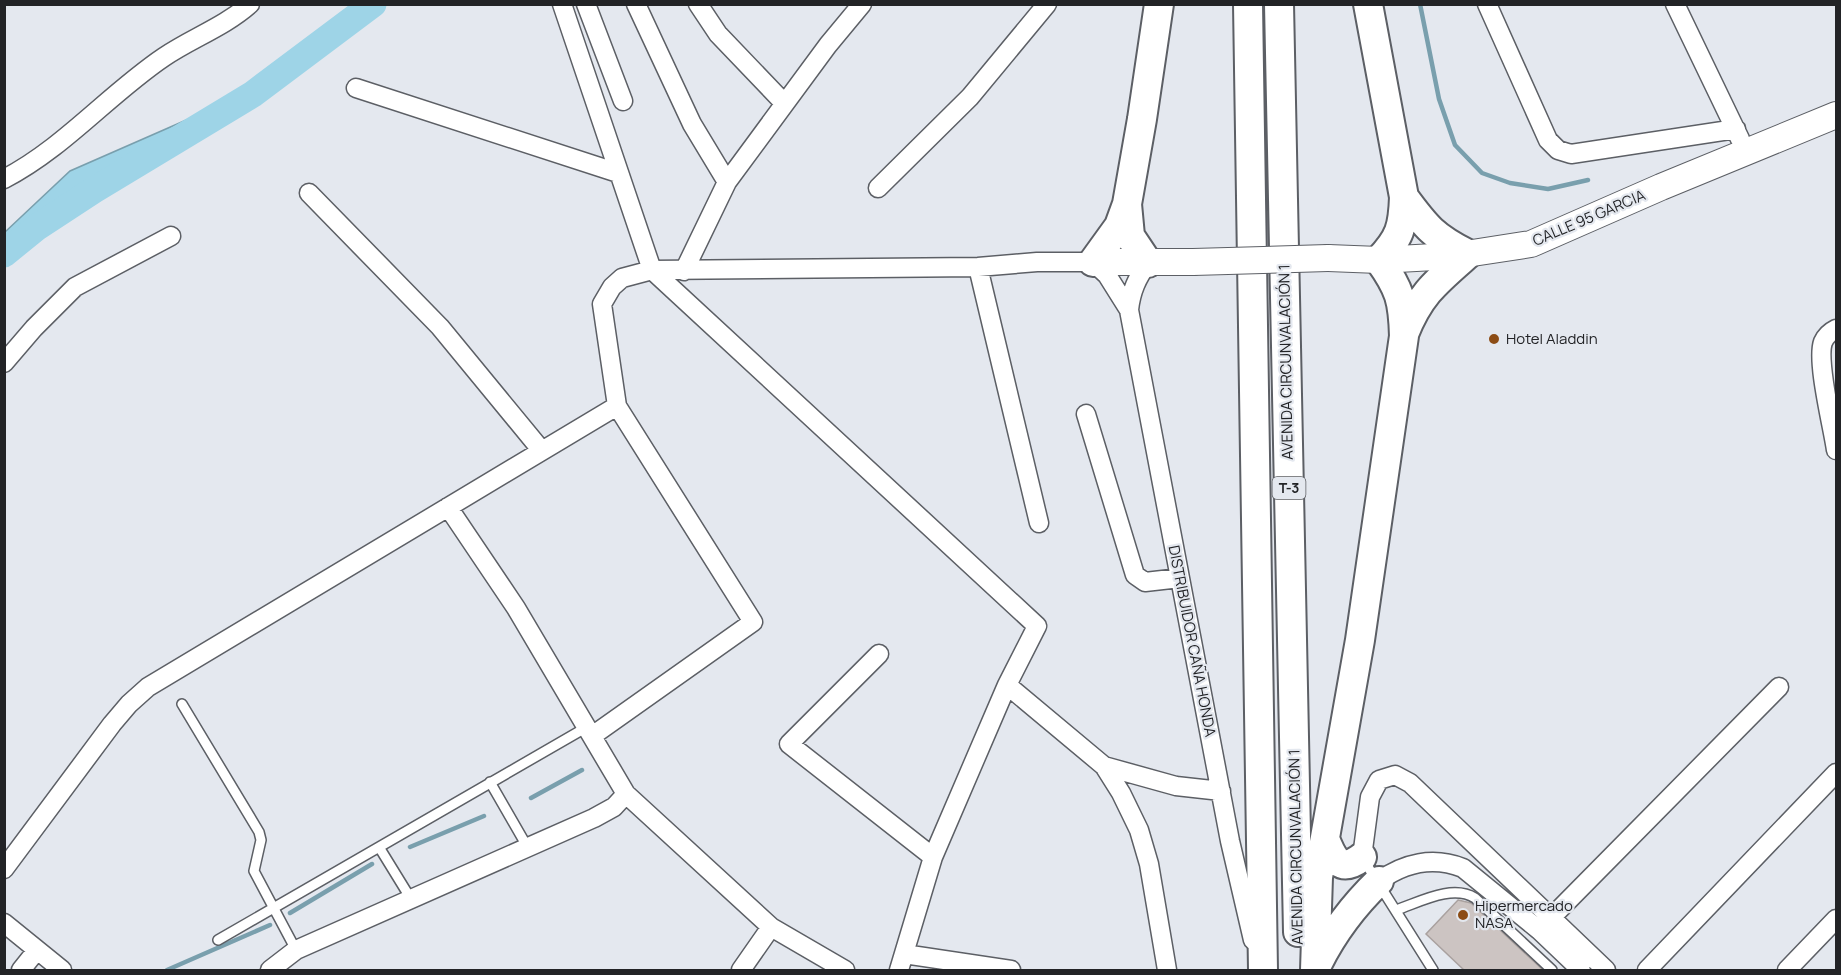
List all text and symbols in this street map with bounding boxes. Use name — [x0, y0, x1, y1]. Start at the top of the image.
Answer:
street label: CALLE 95 GARCIA — [1529, 184, 1649, 251]
street label: AVENIDA CIRCUNVALACIÓN 1 — [1273, 264, 1298, 460]
place label: Hotel Aladdin — [1506, 328, 1598, 349]
marker: Hotel Aladdin — [1487, 332, 1501, 346]
road number: T-3 — [1272, 477, 1306, 499]
street label: DISTRIBUIDOR CAÑA HONDA — [1164, 543, 1221, 739]
street label: AVENIDA CIRCUNVALACIÓN 1 — [1283, 749, 1308, 945]
place label: Hipermercado NASA — [1475, 895, 1573, 933]
marker: Hipermercado NASA — [1456, 908, 1470, 922]

